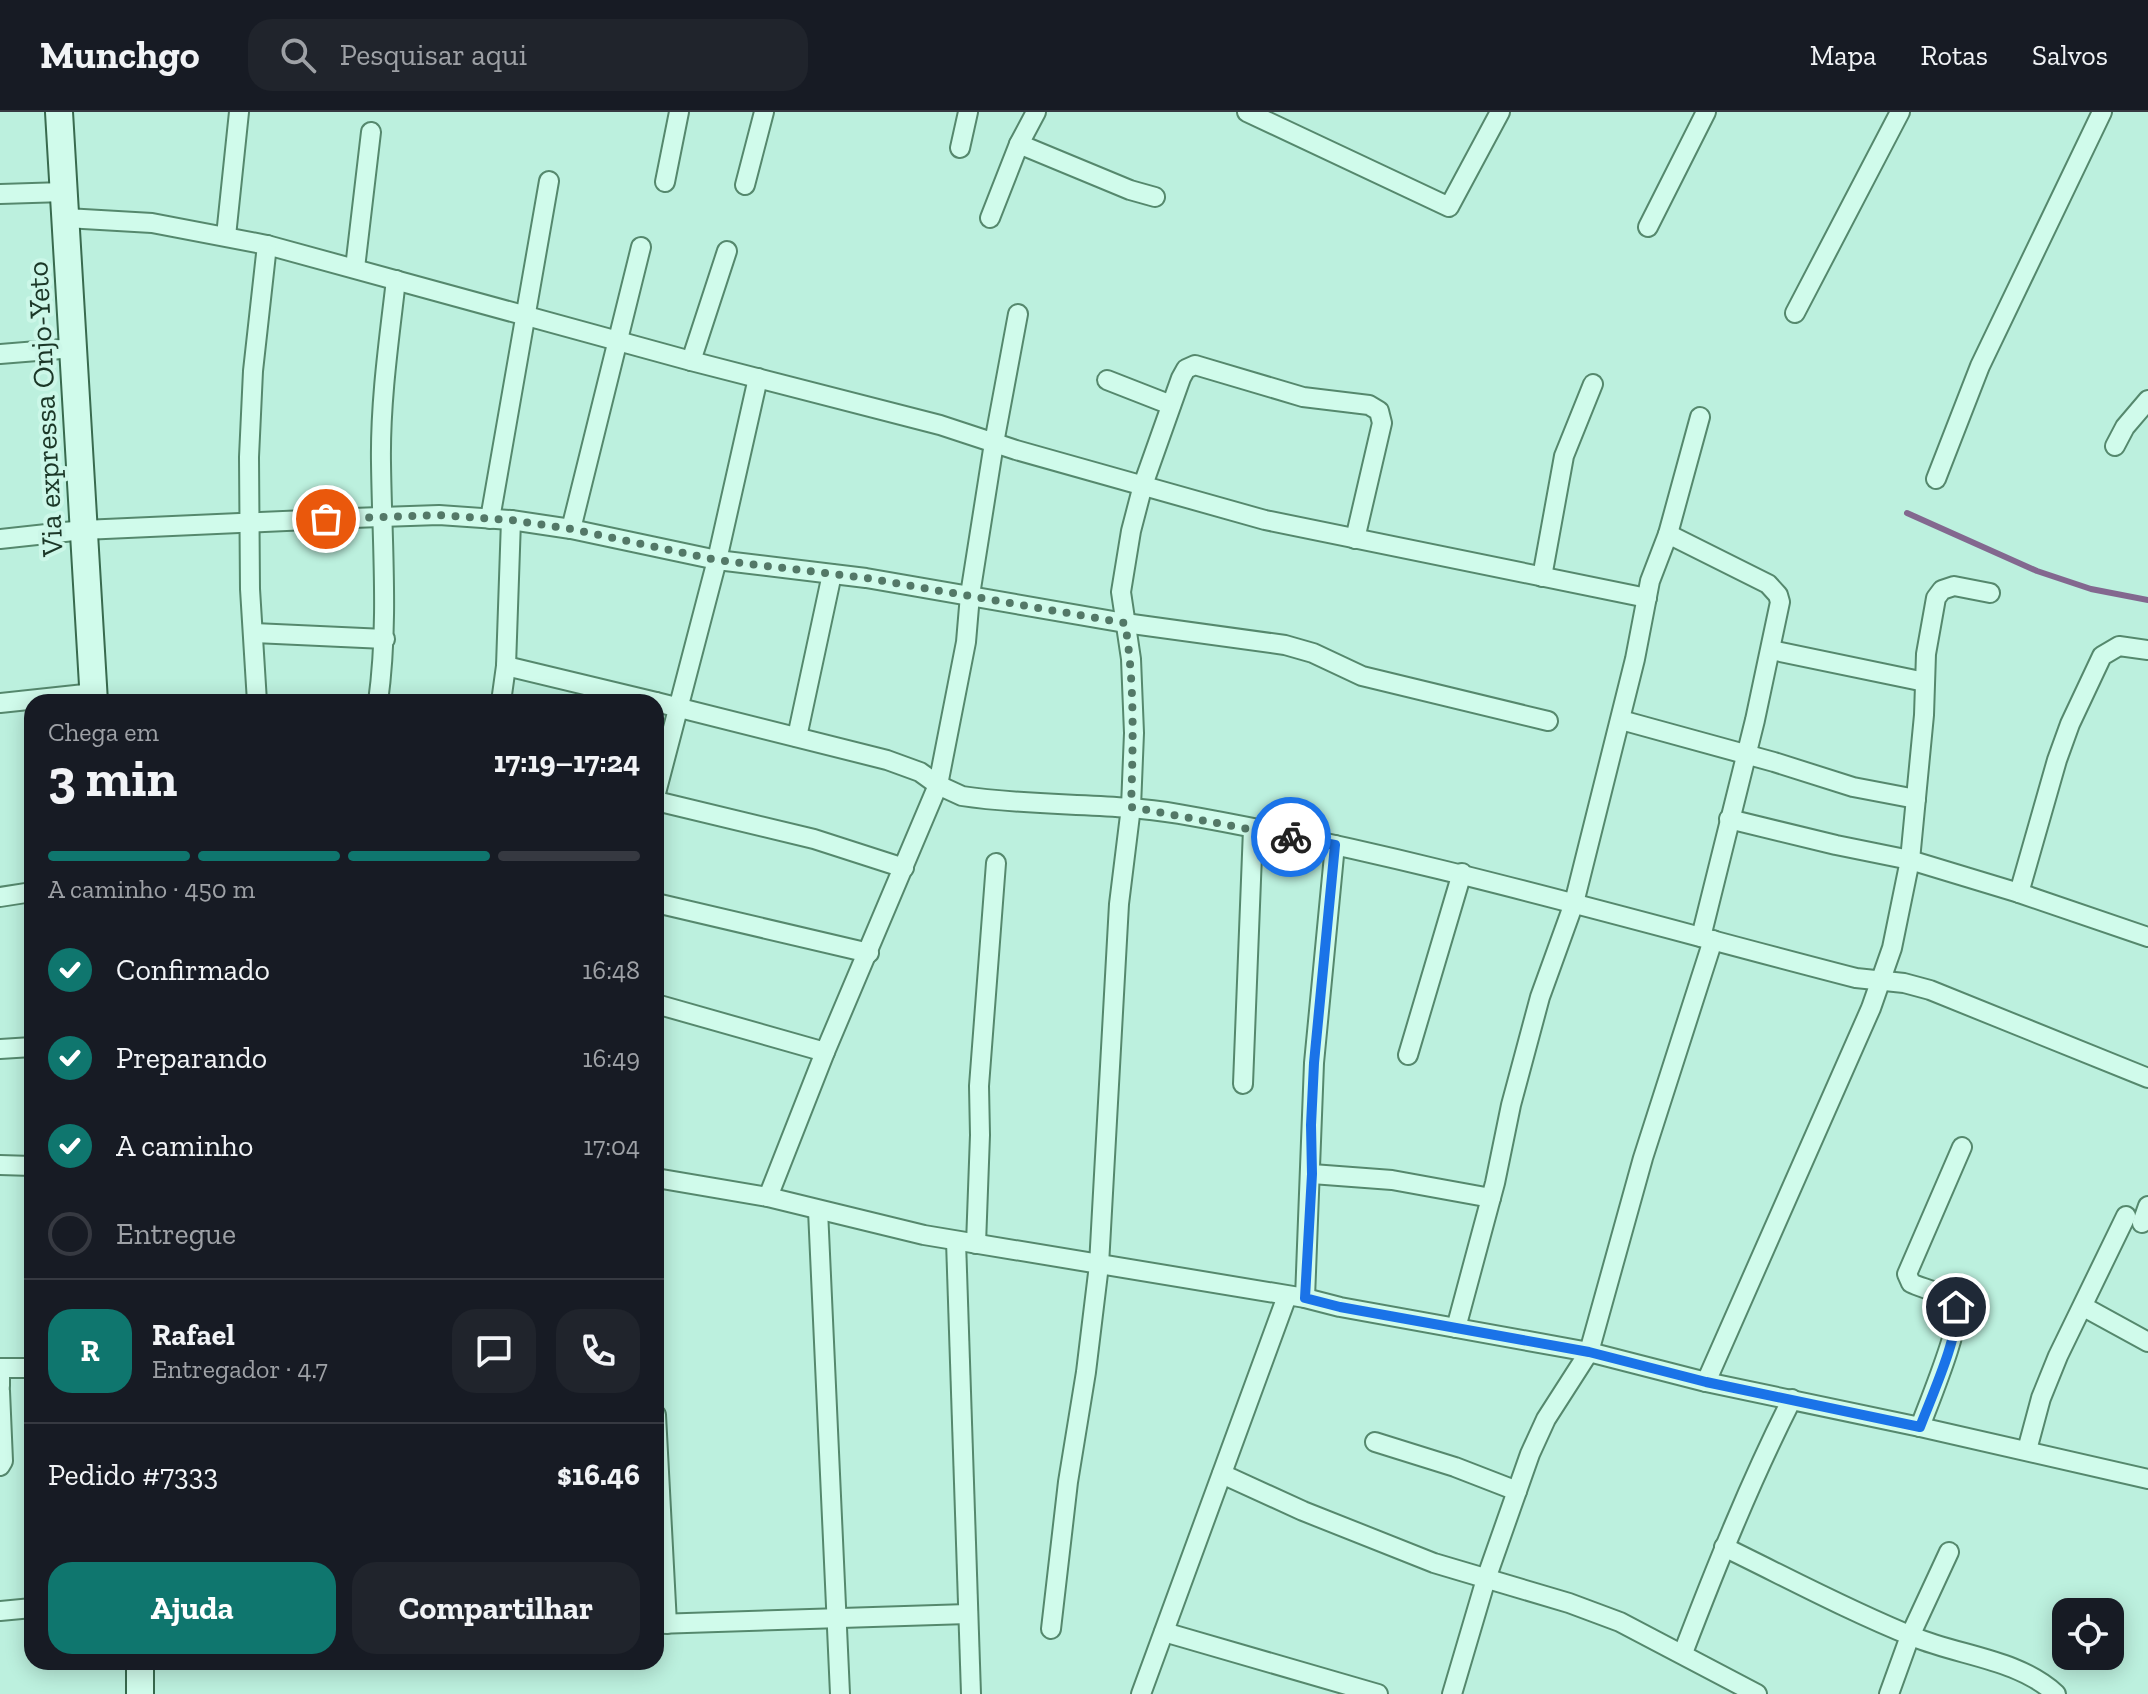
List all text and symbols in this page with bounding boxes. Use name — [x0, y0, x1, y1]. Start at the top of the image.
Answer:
search box — [248, 19, 808, 91]
text: Munchgo — [40, 32, 200, 78]
icon: search — [276, 33, 320, 77]
text: Pesquisar aqui — [340, 37, 527, 73]
text: Mapa — [1810, 39, 1877, 72]
text: Rotas — [1921, 39, 1988, 72]
text: Salvos — [2032, 39, 2108, 72]
street label: Via expressa Onjo-Yeto — [19, 261, 71, 558]
pin — [292, 485, 360, 553]
icon: bag — [304, 497, 348, 541]
text: Chega em — [48, 716, 159, 748]
text: 17:19–17:24 — [494, 744, 640, 780]
text: 3 min — [48, 747, 177, 809]
courier — [1251, 797, 1331, 877]
icon: bike — [1269, 815, 1313, 859]
text: A caminho · 450 m — [48, 873, 255, 905]
icon: check — [48, 948, 92, 992]
text: Confirmado — [116, 952, 270, 988]
text: 16:48 — [582, 954, 640, 986]
icon: check — [48, 1036, 92, 1080]
text: Preparando — [116, 1040, 267, 1076]
text: 16:49 — [583, 1042, 640, 1074]
icon: check — [48, 1124, 92, 1168]
text: A caminho — [116, 1128, 253, 1164]
text: 17:04 — [583, 1130, 640, 1162]
text: Entregue — [116, 1216, 236, 1252]
pin — [1922, 1273, 1990, 1341]
icon: home — [1934, 1285, 1978, 1329]
button: chat — [452, 1309, 536, 1393]
button: phone — [556, 1309, 640, 1393]
text: Rafael — [152, 1317, 235, 1353]
text: R — [80, 1333, 100, 1369]
text: Entregador · 4.7 — [152, 1353, 328, 1385]
text: Pedido #7333 — [48, 1457, 218, 1493]
text: $16.46 — [557, 1457, 640, 1493]
button: Ajuda — [48, 1562, 336, 1654]
button: Compartilhar — [352, 1562, 640, 1654]
map controls — [2052, 1598, 2124, 1670]
button: locate — [2052, 1598, 2124, 1670]

